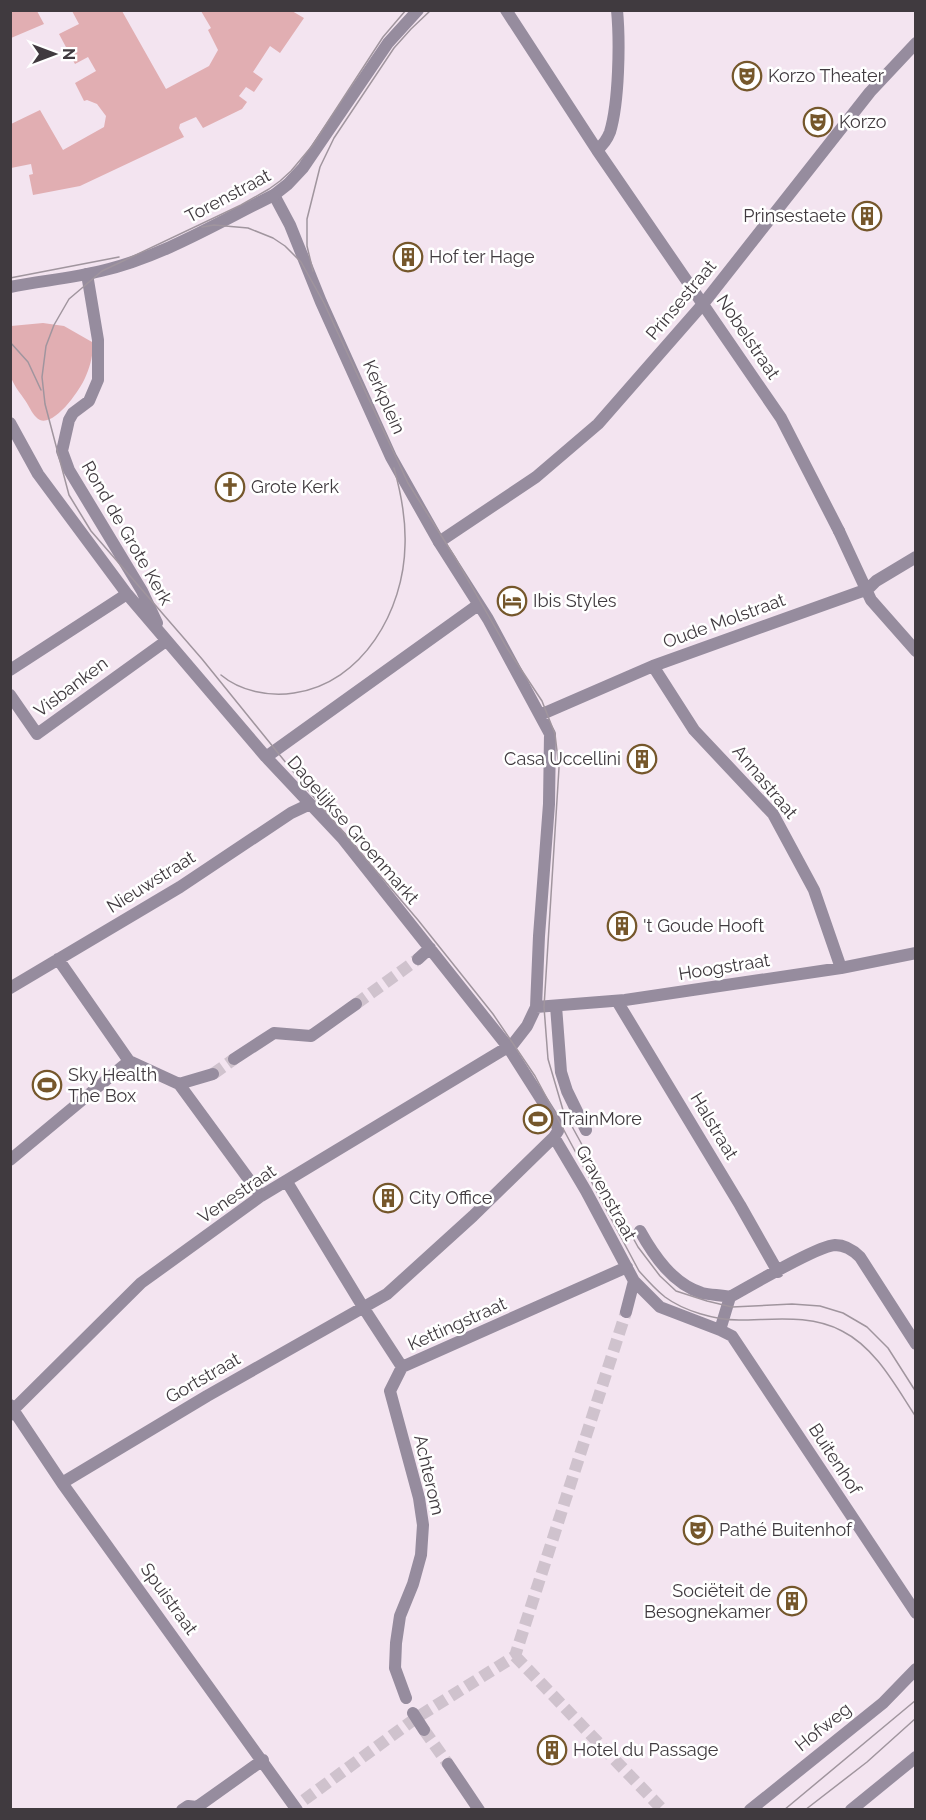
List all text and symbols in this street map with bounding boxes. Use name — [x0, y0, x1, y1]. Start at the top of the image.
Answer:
north arrow — [24, 24, 84, 84]
text: N — [59, 48, 78, 60]
theatre icon: Korzo Theater — [731, 60, 763, 92]
place label: Korzo Theater — [768, 65, 885, 86]
theatre icon: Korzo — [802, 106, 834, 138]
place label: Korzo — [839, 111, 887, 132]
street label: Torenstraat — [182, 164, 274, 227]
building icon: Prinsestaete — [851, 200, 883, 232]
place label: Prinsestaete — [743, 205, 846, 226]
building icon: Hof ter Hage — [392, 241, 424, 273]
place label: Hof ter Hage — [429, 246, 535, 267]
street label: Prinsestraat — [641, 255, 720, 344]
street label: Nobelstraat — [712, 290, 784, 383]
street label: Kerkplein — [359, 357, 410, 437]
street label: Rond de Grote Kerk — [78, 457, 177, 609]
church icon: Grote Kerk — [214, 471, 246, 503]
place label: Grote Kerk — [251, 476, 339, 497]
hotel icon: Ibis Styles — [496, 585, 528, 617]
street label: Oude Molstraat — [660, 589, 788, 652]
place label: Ibis Styles — [533, 590, 617, 611]
street label: Visbanken — [30, 652, 112, 721]
street label: Annastraat — [729, 741, 802, 823]
building icon: Casa Uccellini — [626, 743, 658, 775]
place label: Casa Uccellini — [504, 748, 621, 769]
street label: Dagelijkse Groenmarkt — [283, 751, 423, 908]
street label: Nieuwstraat — [103, 846, 199, 917]
building icon: 't Goude Hooft — [606, 910, 638, 942]
place label: 't Goude Hooft — [643, 915, 764, 936]
street label: Hoogstraat — [677, 949, 771, 984]
place label: Sky Health The Box — [68, 1064, 157, 1106]
sports icon: Sky Health The Box — [31, 1069, 63, 1101]
street label: Halstraat — [686, 1088, 743, 1163]
sports icon: TrainMore — [522, 1103, 554, 1135]
place label: TrainMore — [559, 1108, 642, 1129]
street label: Gravenstraat — [572, 1141, 641, 1244]
street label: Venestraat — [194, 1160, 280, 1227]
building icon: City Office — [372, 1182, 404, 1214]
place label: City Office — [409, 1187, 493, 1208]
street label: Kettingstraat — [404, 1292, 509, 1355]
street label: Gortstraat — [162, 1348, 244, 1407]
street label: Buitenhof — [805, 1419, 867, 1499]
street label: Achterom — [410, 1433, 449, 1517]
theatre icon: Pathé Buitenhof — [682, 1514, 714, 1546]
place label: Pathé Buitenhof — [719, 1519, 853, 1540]
street label: Spuistraat — [136, 1559, 202, 1639]
place label: Sociëteit de Besognekamer — [644, 1580, 772, 1622]
building icon: Sociëteit de Besognekamer — [776, 1585, 808, 1617]
street label: Hofweg — [791, 1698, 855, 1755]
building icon: Hotel du Passage — [536, 1734, 568, 1766]
place label: Hotel du Passage — [573, 1739, 719, 1760]

